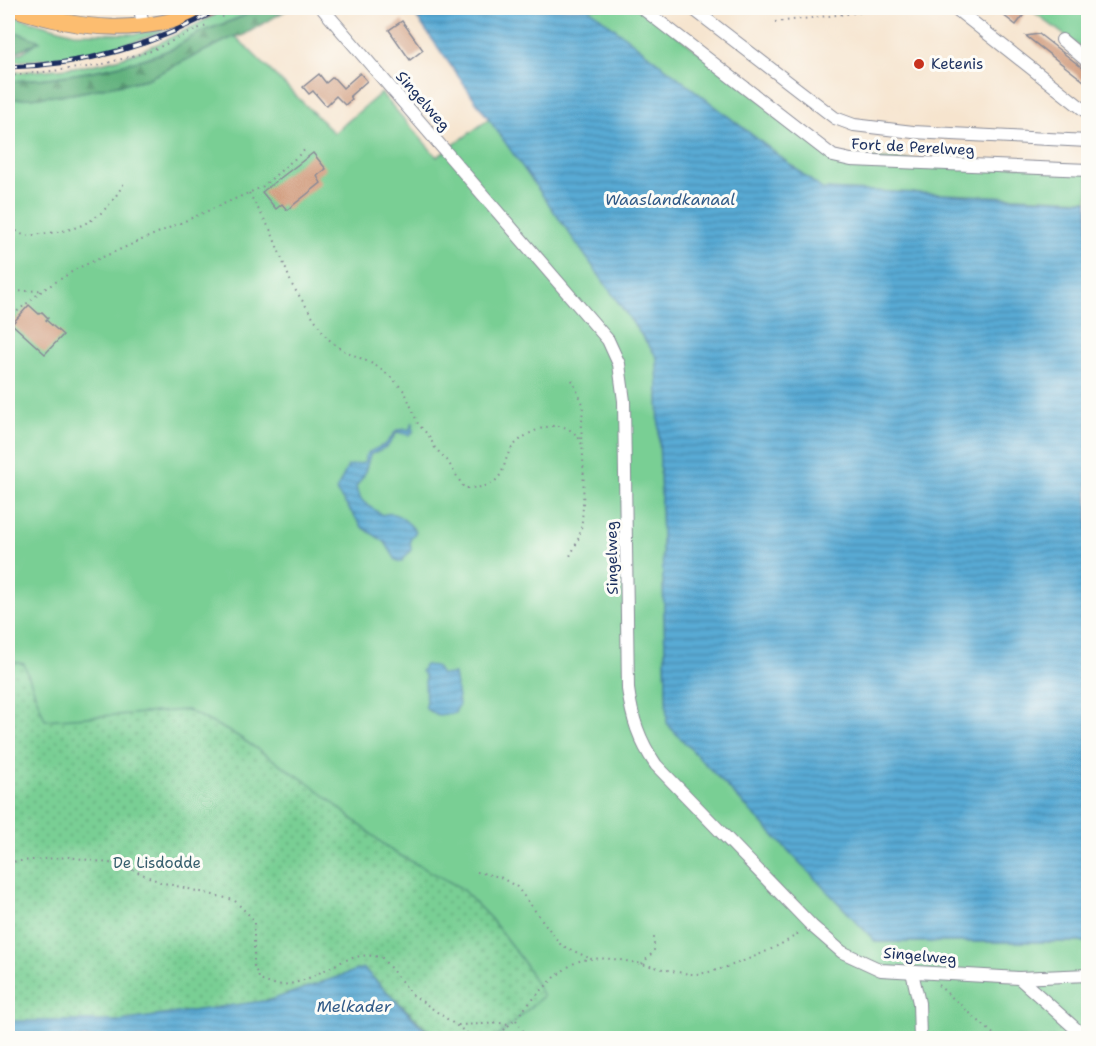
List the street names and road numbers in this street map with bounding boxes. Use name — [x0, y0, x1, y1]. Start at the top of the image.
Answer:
street label: Singelweg — [391, 67, 455, 135]
street label: Fort de Perelweg — [851, 134, 975, 160]
street label: Singelweg — [601, 521, 623, 595]
street label: Singelweg — [883, 943, 957, 969]

